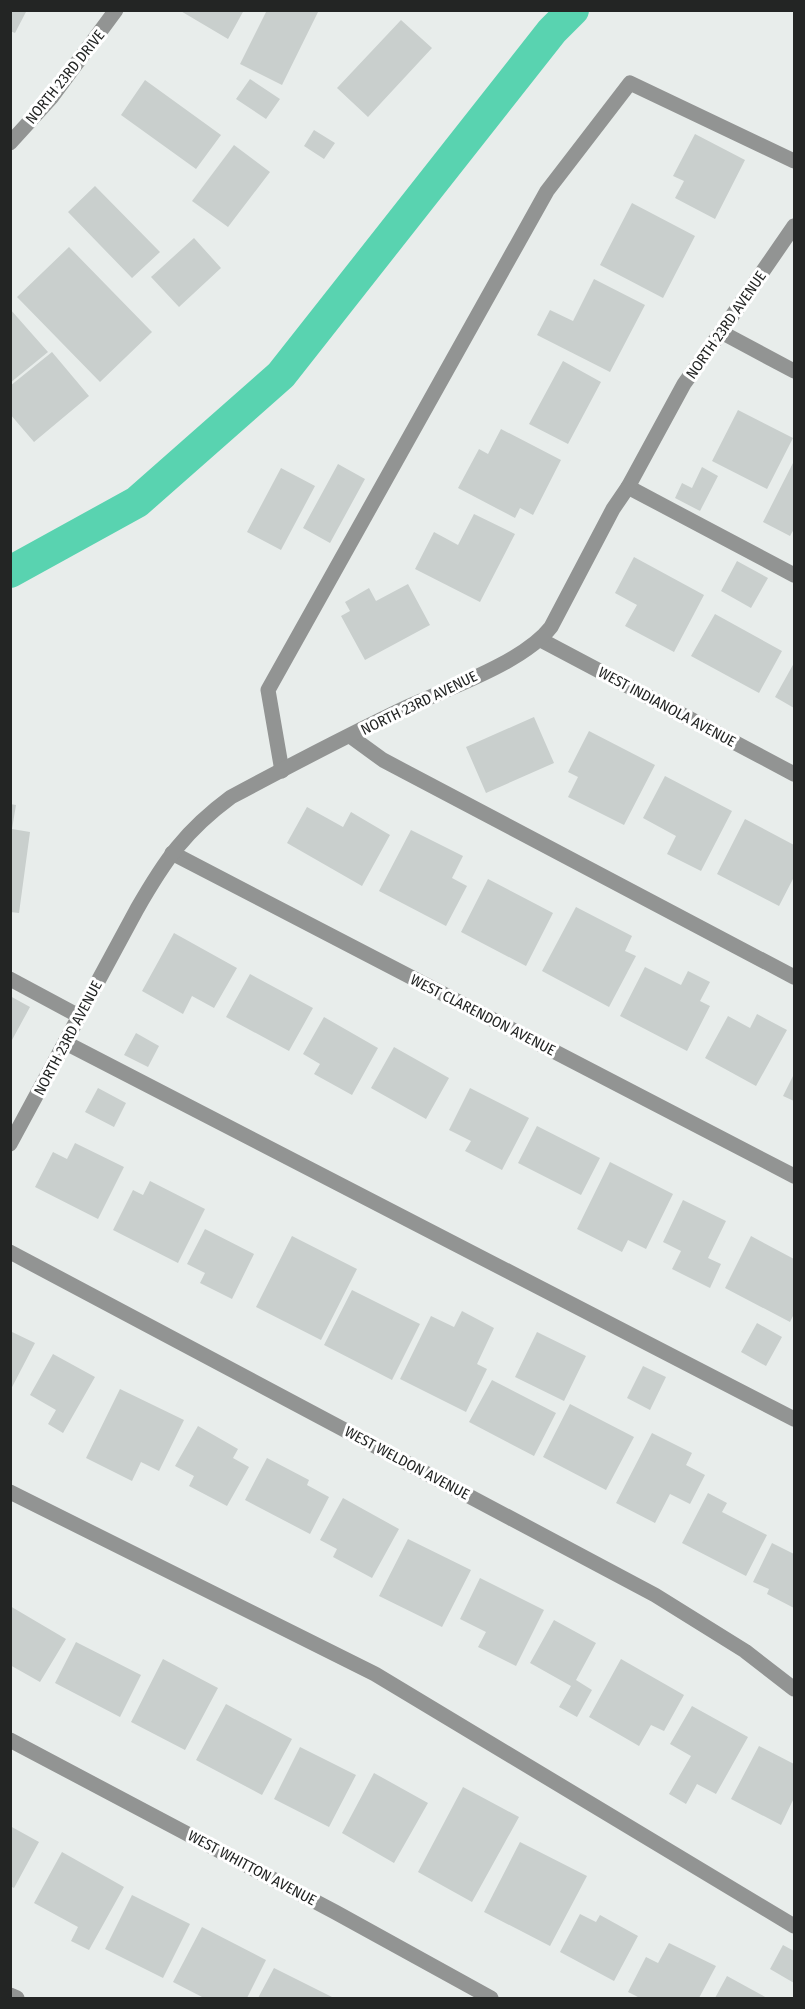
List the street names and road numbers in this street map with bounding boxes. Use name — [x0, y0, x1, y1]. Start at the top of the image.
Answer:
street label: NORTH 23RD DRIVE — [22, 27, 108, 127]
street label: NORTH 23RD AVENUE — [682, 268, 770, 382]
street label: WEST INDIANOLA AVENUE — [595, 663, 739, 751]
street label: NORTH 23RD AVENUE — [358, 667, 480, 739]
street label: WEST CLARENDON AVENUE — [408, 971, 558, 1059]
street label: NORTH 23RD AVENUE — [30, 978, 106, 1098]
street label: WEST WELDON AVENUE — [342, 1422, 472, 1504]
street label: WEST WHITTON AVENUE — [185, 1827, 319, 1909]

